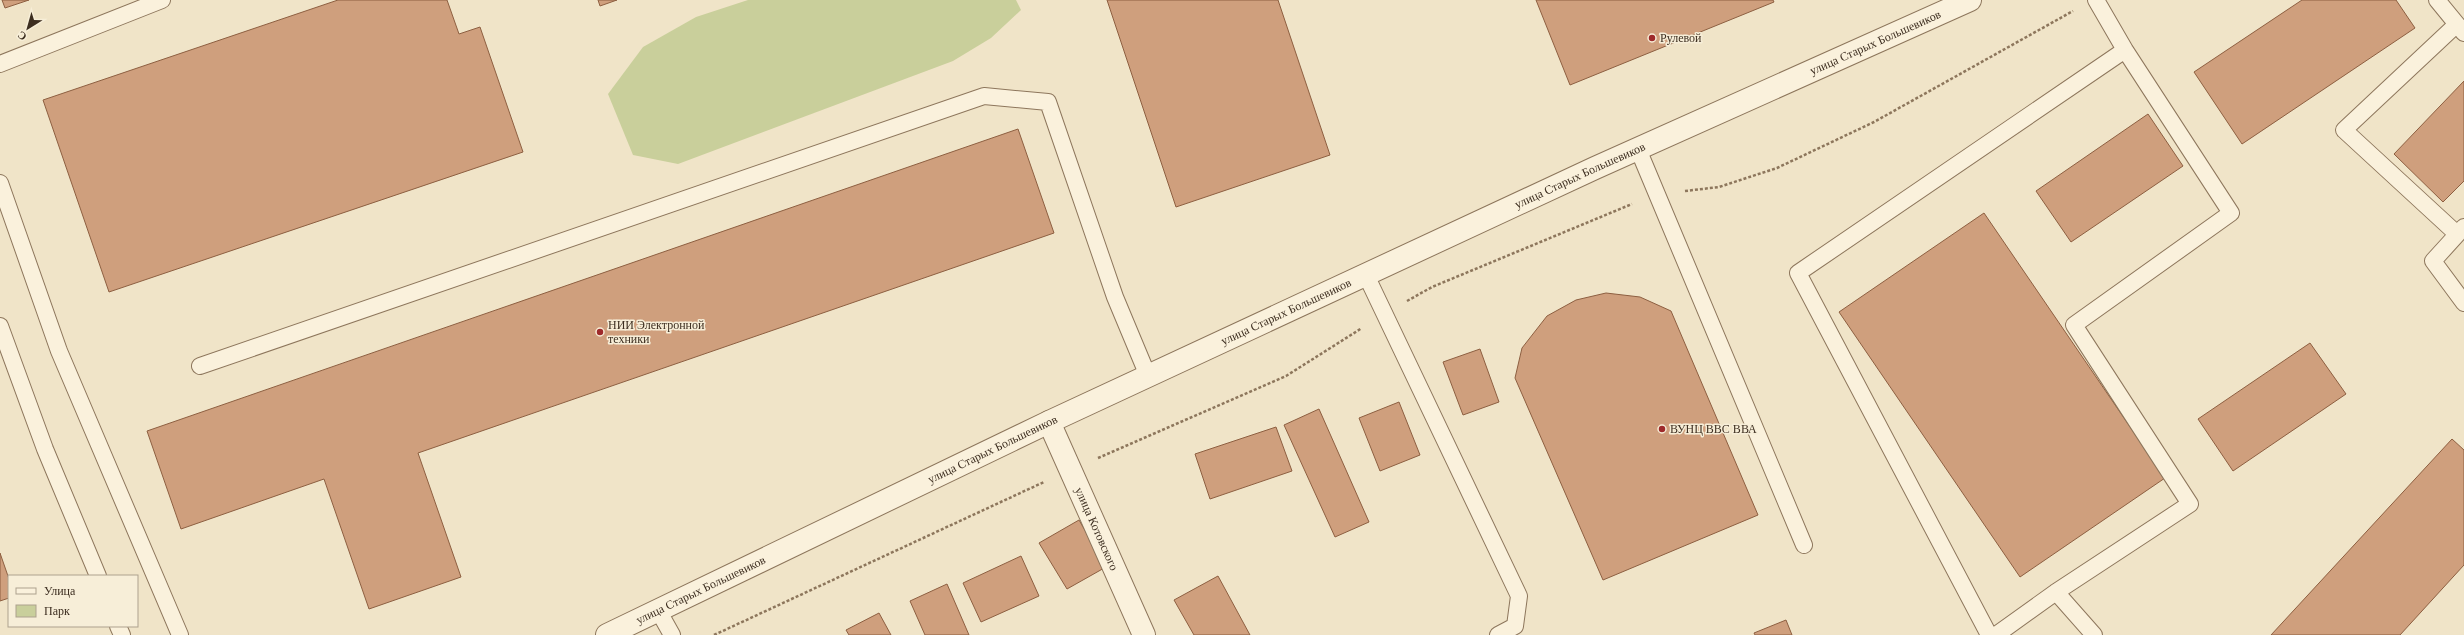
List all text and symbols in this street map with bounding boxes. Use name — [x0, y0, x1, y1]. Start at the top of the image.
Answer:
street label: улица Старых Большевиков — [1808, 7, 1943, 78]
north arrow — [8, 8, 48, 48]
text: С — [15, 29, 29, 43]
place label: Рулевой — [1660, 31, 1702, 45]
marker: Рулевой — [1647, 33, 1657, 43]
street label: улица Старых Большевиков — [1512, 139, 1648, 211]
street label: улица Старых Большевиков — [1219, 275, 1354, 348]
place label: НИИ Электронной техники — [608, 318, 705, 346]
marker: НИИ Электронной техники — [595, 327, 605, 337]
street label: улица Старых Большевиков — [926, 412, 1060, 486]
place label: ВУНЦ ВВС ВВА — [1670, 422, 1757, 436]
marker: ВУНЦ ВВС ВВА — [1657, 424, 1667, 434]
street label: улица Котовского — [1072, 485, 1121, 573]
street label: улица Старых Большевиков — [634, 553, 768, 627]
legend — [8, 575, 138, 627]
text: Улица — [44, 584, 76, 598]
text: Парк — [44, 604, 70, 618]

